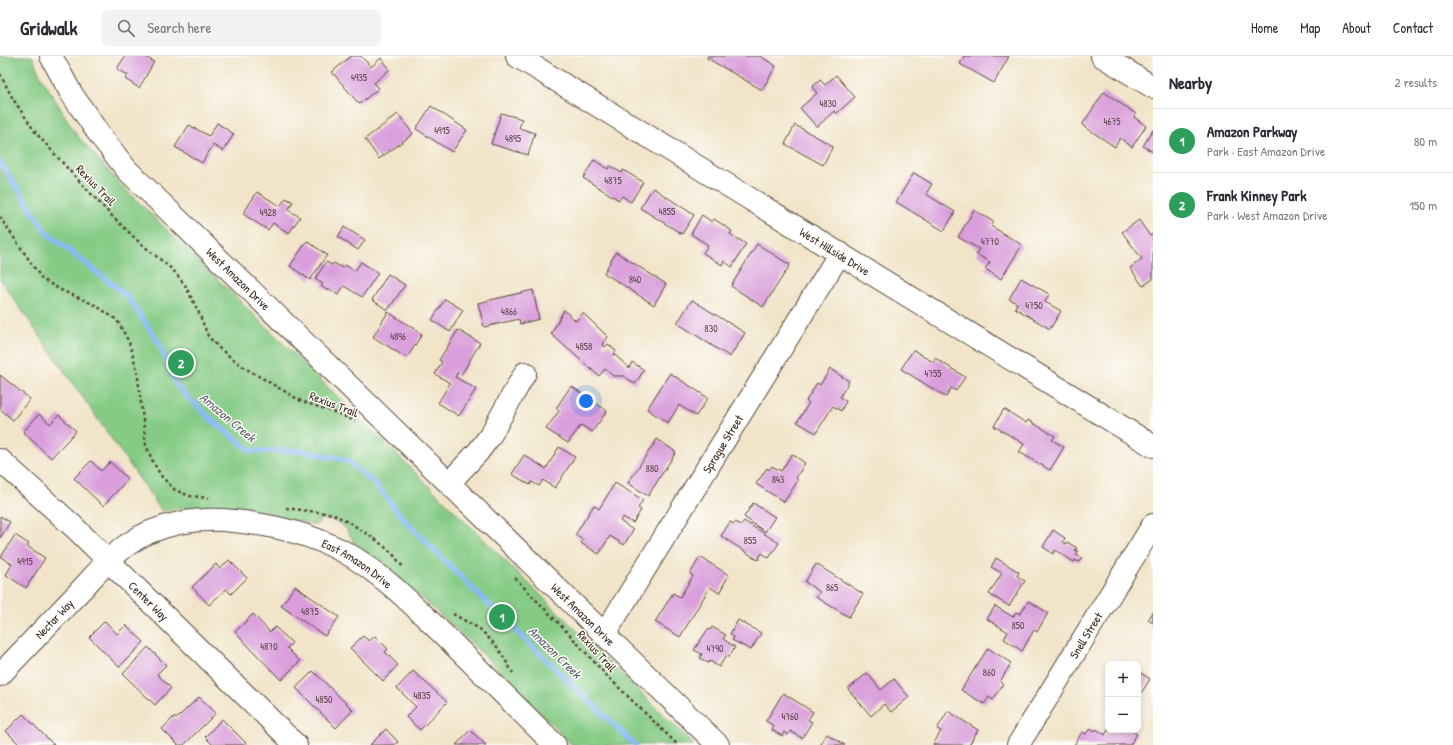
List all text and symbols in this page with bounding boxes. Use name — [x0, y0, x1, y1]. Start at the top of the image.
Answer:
search box — [101, 10, 381, 46]
text: Gridwalk — [20, 15, 77, 41]
icon: search — [115, 17, 137, 39]
text: Search here — [147, 17, 211, 38]
text: Home — [1251, 18, 1278, 37]
text: Map — [1300, 18, 1320, 37]
text: About — [1342, 18, 1371, 37]
text: Contact — [1393, 18, 1433, 37]
house number: 4935 — [351, 71, 368, 84]
text: Nearby — [1169, 71, 1212, 94]
text: 2 results — [1395, 73, 1437, 91]
house number: 4830 — [819, 97, 837, 110]
house number: 4675 — [1104, 115, 1121, 128]
text: Amazon Parkway — [1207, 121, 1297, 142]
house number: 4915 — [434, 124, 450, 137]
house number: 4895 — [505, 132, 522, 145]
text: 1 — [1180, 132, 1184, 150]
text: 80 m — [1414, 132, 1437, 150]
text: Park · East Amazon Drive — [1207, 142, 1325, 160]
street label: Rexius Trail — [72, 161, 120, 210]
house number: 4875 — [604, 174, 622, 187]
text: Frank Kinney Park — [1207, 185, 1306, 206]
text: 2 — [1179, 196, 1185, 214]
text: 150 m — [1409, 196, 1437, 214]
house number: 4855 — [659, 205, 676, 218]
house number: 4928 — [260, 206, 276, 219]
text: Park · West Amazon Drive — [1207, 206, 1327, 224]
street label: West Hillside Drive — [797, 223, 873, 279]
house number: 4770 — [981, 235, 1000, 248]
street label: West Amazon Drive — [203, 243, 275, 314]
house number: 840 — [629, 273, 642, 286]
house number: 4750 — [1025, 299, 1043, 312]
house number: 4866 — [501, 305, 517, 318]
house number: 830 — [704, 322, 718, 335]
house number: 4896 — [390, 330, 406, 343]
house number: 4858 — [576, 340, 592, 353]
pin: 2 — [168, 348, 194, 378]
house number: 4755 — [924, 367, 942, 380]
street label: Rexius Trail — [307, 387, 362, 421]
water label: Amazon Creek — [196, 388, 261, 447]
your location — [576, 391, 596, 411]
street label: Sprague Street — [698, 410, 747, 476]
house number: 880 — [645, 462, 659, 475]
house number: 843 — [772, 473, 785, 486]
street label: East Amazon Drive — [319, 534, 397, 592]
house number: 855 — [744, 534, 757, 547]
house number: 4915 — [17, 555, 33, 568]
street label: Center Way — [125, 577, 173, 624]
street label: West Amazon Drive — [548, 579, 619, 649]
house number: 865 — [826, 581, 839, 594]
street label: Nectar Way — [31, 595, 77, 642]
pin: 1 — [489, 602, 515, 632]
house number: 4875 — [301, 605, 319, 618]
street label: Snell Street — [1065, 608, 1107, 662]
house number: 850 — [1011, 619, 1025, 632]
water label: Amazon Creek — [524, 622, 587, 683]
street label: Rexius Trail — [574, 626, 621, 676]
house number: 4870 — [260, 640, 278, 653]
house number: 4790 — [707, 642, 724, 655]
map controls — [1105, 661, 1141, 733]
button: + — [1105, 661, 1141, 697]
house number: 860 — [983, 666, 996, 679]
house number: 4835 — [414, 689, 431, 702]
house number: 4850 — [316, 693, 333, 706]
button: − — [1105, 697, 1141, 733]
house number: 4760 — [781, 710, 799, 723]

